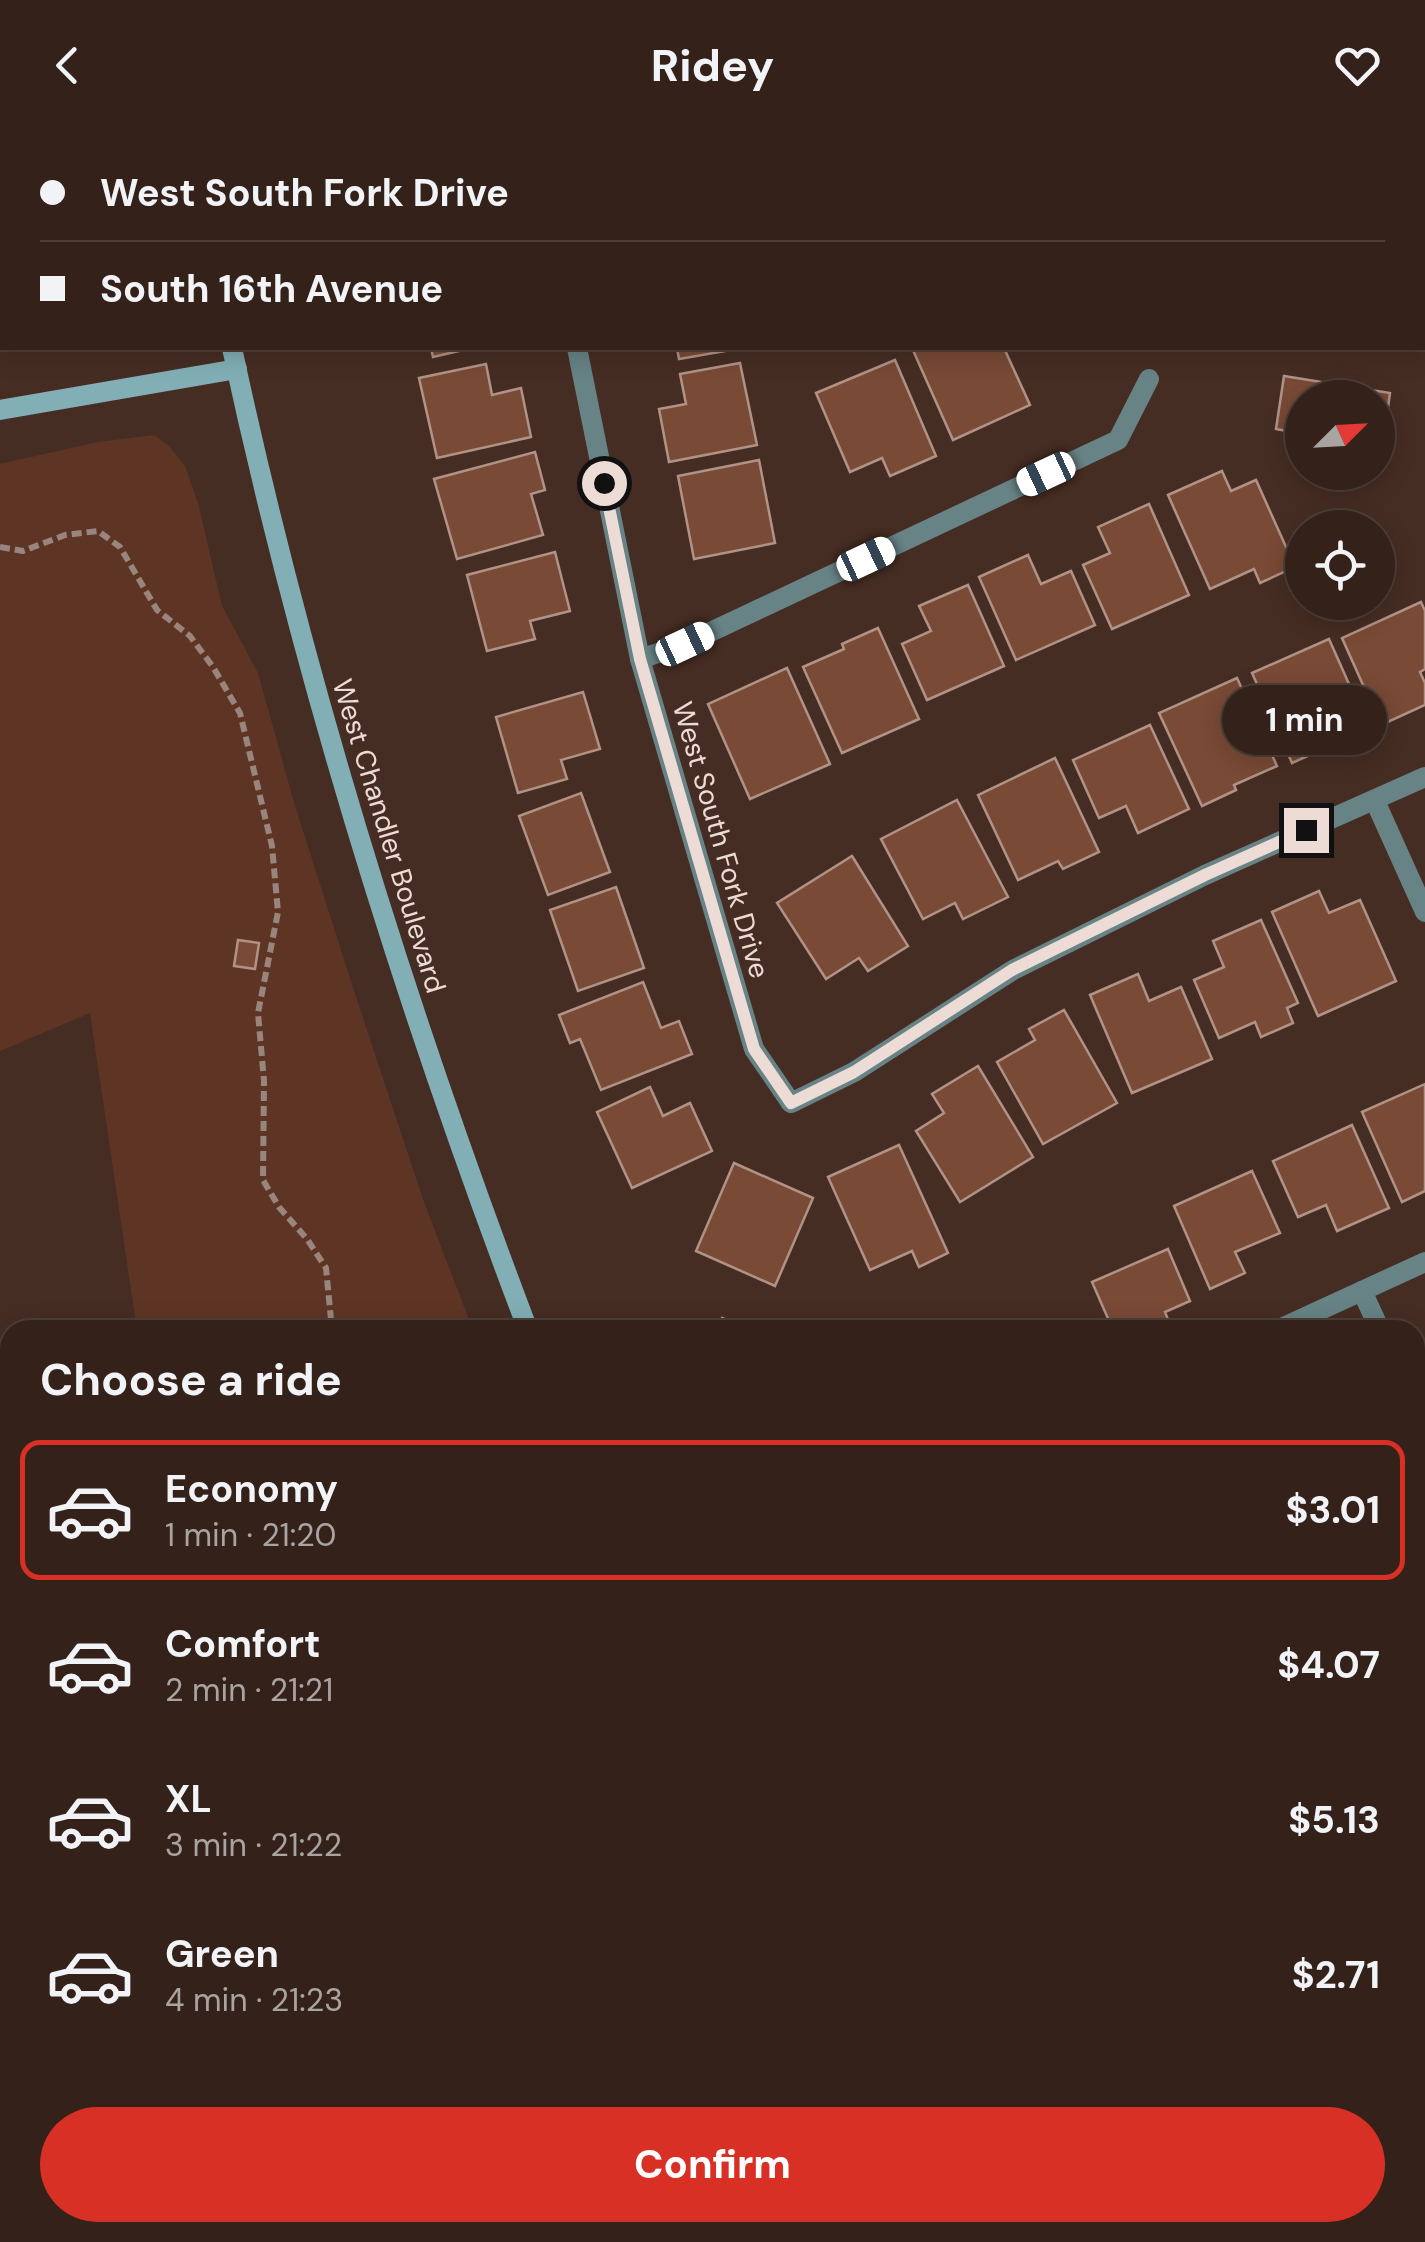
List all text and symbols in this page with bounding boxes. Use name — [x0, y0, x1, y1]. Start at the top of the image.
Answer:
text: Ridey — [651, 36, 774, 95]
icon: back — [40, 38, 95, 93]
icon: heart — [1330, 38, 1385, 93]
text: West South Fork Drive — [100, 168, 509, 218]
text: South 16th Avenue — [100, 264, 443, 314]
north arrow — [1285, 380, 1395, 490]
map controls — [1285, 380, 1395, 620]
car — [1012, 448, 1080, 500]
route start — [582, 461, 627, 506]
button: locate — [1285, 510, 1395, 620]
car — [832, 533, 900, 585]
car — [651, 618, 719, 670]
street label: West Chandler Boulevard — [324, 675, 454, 997]
callout: 1 min — [1224, 685, 1388, 755]
street label: West South Fork Drive — [664, 697, 778, 983]
text: 1 min — [1266, 699, 1343, 741]
route end — [1284, 808, 1329, 853]
text: Choose a ride — [40, 1350, 342, 1409]
text: Economy — [165, 1464, 338, 1514]
icon: car — [45, 1465, 135, 1555]
text: $3.01 — [1285, 1485, 1380, 1535]
text: 1 min · 21:20 — [165, 1514, 336, 1556]
text: Comfort — [165, 1619, 321, 1669]
icon: car — [45, 1620, 135, 1710]
text: $4.07 — [1277, 1640, 1380, 1690]
text: 2 min · 21:21 — [165, 1669, 333, 1711]
text: XL — [165, 1774, 212, 1824]
icon: car — [45, 1775, 135, 1865]
text: $5.13 — [1288, 1795, 1380, 1845]
text: 3 min · 21:22 — [165, 1824, 342, 1866]
text: Green — [165, 1929, 279, 1979]
icon: car — [45, 1930, 135, 2020]
text: $2.71 — [1292, 1950, 1380, 2000]
text: 4 min · 21:23 — [165, 1979, 343, 2021]
button: Confirm — [40, 2107, 1385, 2222]

